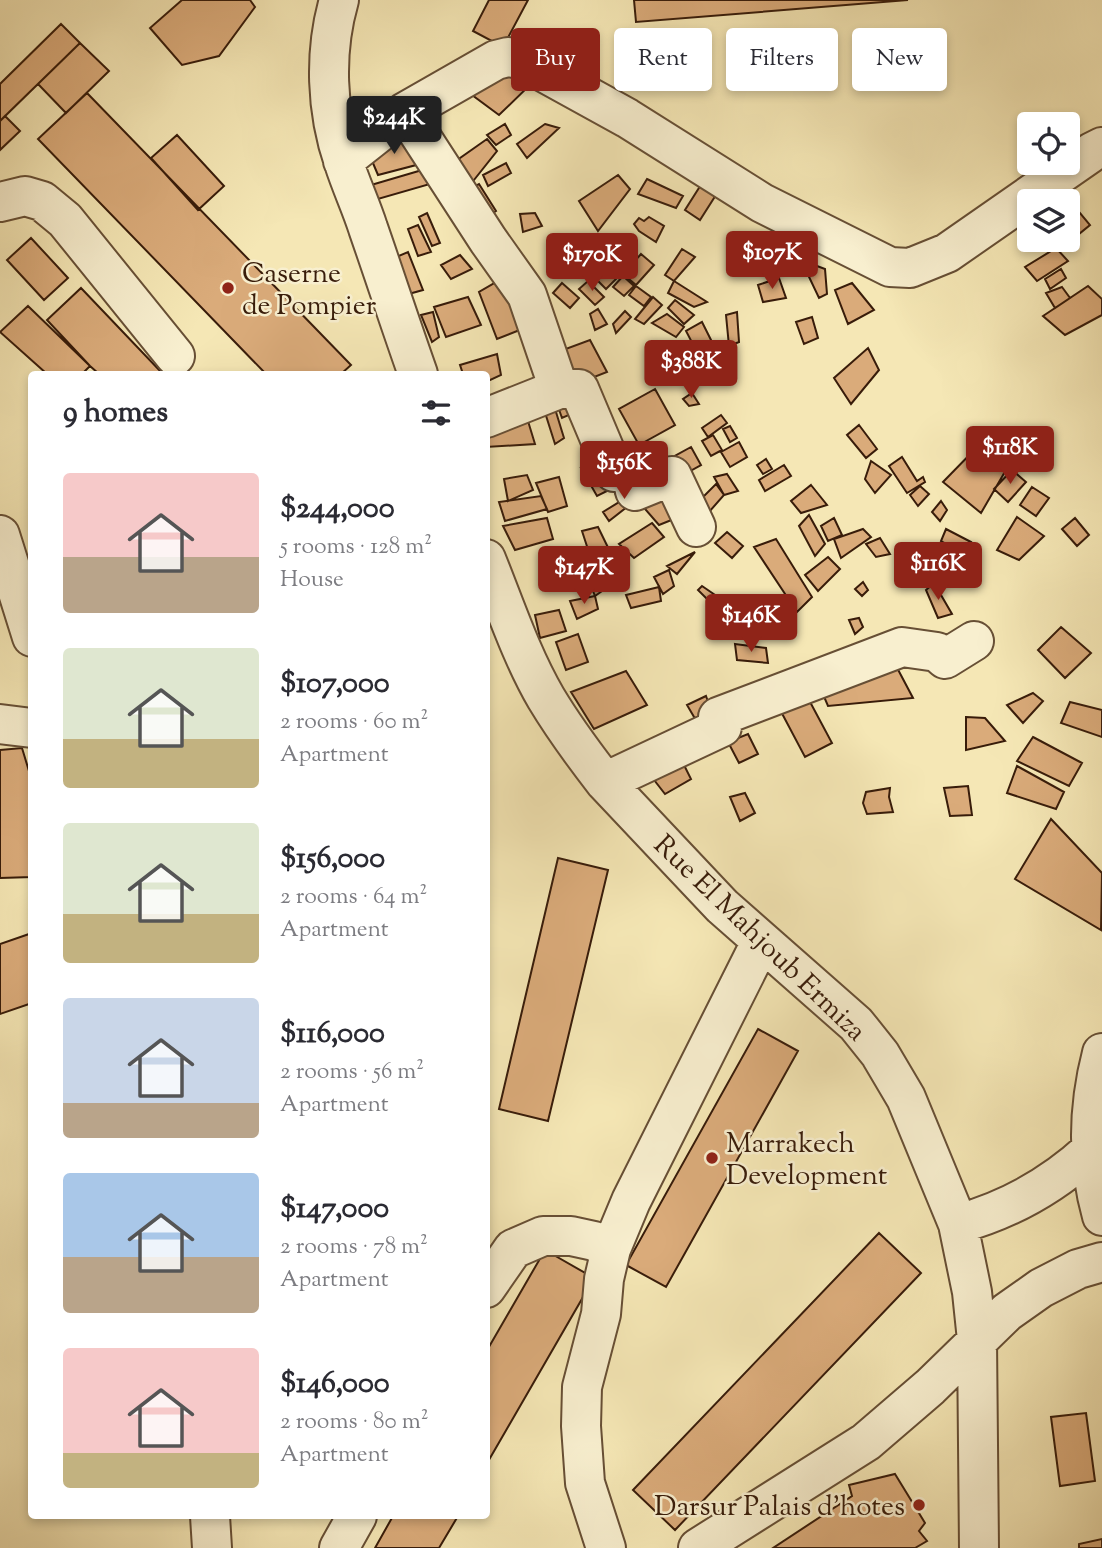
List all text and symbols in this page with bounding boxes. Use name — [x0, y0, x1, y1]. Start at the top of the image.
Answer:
chip: Buy — [511, 28, 600, 91]
chip: Rent — [614, 28, 712, 91]
chip: Filters — [726, 28, 838, 91]
chip: New — [852, 28, 947, 91]
pin: $244K — [345, 96, 443, 156]
text: $244K — [363, 102, 425, 135]
map controls — [1017, 112, 1080, 252]
button: locate — [1017, 112, 1080, 175]
button: layers — [1017, 189, 1080, 252]
pin: $107K — [723, 232, 821, 291]
pin: $170K — [543, 233, 641, 293]
text: $107K — [742, 237, 802, 270]
text: $170K — [562, 239, 622, 272]
place label: Caserne de Pompier — [242, 255, 377, 327]
marker: Caserne de Pompier — [220, 280, 236, 296]
pin: $388K — [642, 340, 740, 400]
text: $388K — [660, 346, 722, 379]
text: 9 homes — [63, 392, 168, 435]
icon: filters — [417, 394, 455, 432]
pin: $118K — [961, 426, 1059, 486]
text: $118K — [982, 432, 1038, 465]
pin: $156K — [575, 442, 673, 501]
text: $156K — [596, 447, 652, 480]
text: $244,000 — [280, 488, 395, 531]
icon: home — [119, 501, 203, 585]
text: 5 rooms · 128 m² — [280, 531, 432, 564]
pin: $116K — [889, 542, 987, 602]
pin: $147K — [535, 546, 633, 606]
text: $116K — [910, 548, 966, 581]
text: $147K — [554, 552, 614, 585]
text: House — [280, 564, 344, 597]
pin: $146K — [702, 594, 800, 654]
text: $146K — [721, 600, 781, 633]
text: $107,000 — [280, 663, 390, 706]
icon: home — [119, 676, 203, 760]
text: 2 rooms · 60 m² — [280, 706, 428, 739]
text: Apartment — [280, 739, 389, 772]
street label: Rue El Mahjoub Ermiza — [644, 827, 874, 1052]
text: $156,000 — [280, 838, 385, 881]
icon: home — [119, 851, 203, 935]
text: 2 rooms · 64 m² — [280, 881, 427, 914]
text: Apartment — [280, 914, 389, 947]
text: $116,000 — [280, 1013, 385, 1056]
icon: home — [119, 1026, 203, 1110]
text: 2 rooms · 56 m² — [280, 1056, 424, 1089]
text: Apartment — [280, 1089, 389, 1122]
place label: Marrakech Development — [726, 1125, 888, 1197]
marker: Marrakech Development — [704, 1150, 720, 1166]
text: $147,000 — [280, 1188, 389, 1231]
icon: home — [119, 1201, 203, 1285]
text: 2 rooms · 78 m² — [280, 1231, 428, 1264]
text: Apartment — [280, 1264, 389, 1297]
text: $146,000 — [280, 1363, 390, 1406]
icon: home — [119, 1376, 203, 1460]
text: 2 rooms · 80 m² — [280, 1406, 428, 1439]
text: Apartment — [280, 1439, 389, 1472]
place label: Darsur Palais d'hotes — [654, 1488, 905, 1528]
marker: Darsur Palais d'hotes — [911, 1497, 927, 1513]

